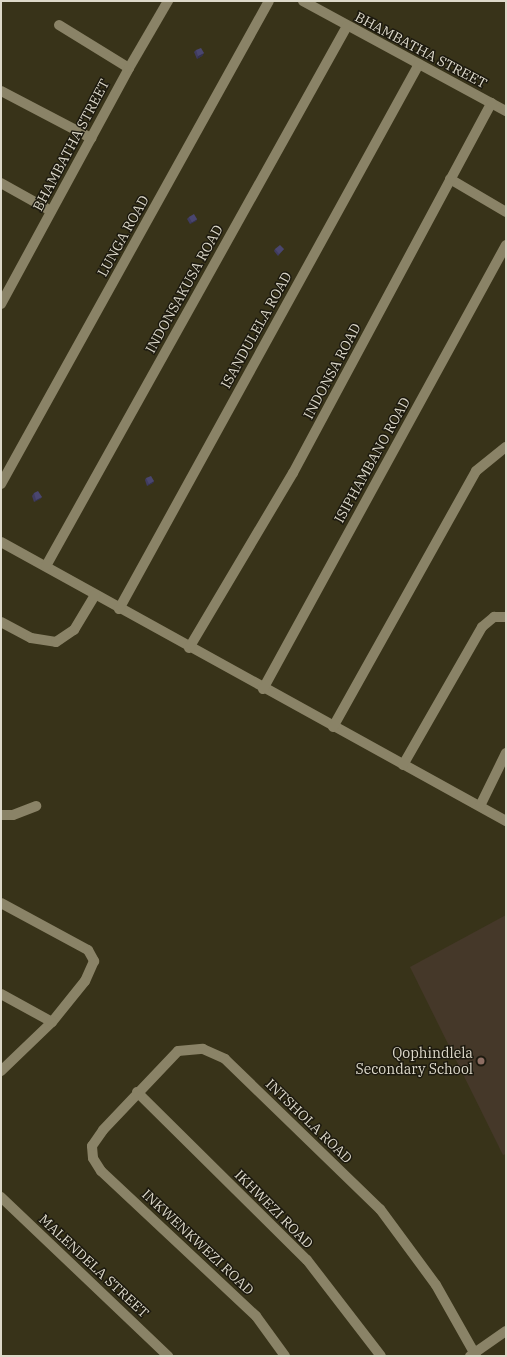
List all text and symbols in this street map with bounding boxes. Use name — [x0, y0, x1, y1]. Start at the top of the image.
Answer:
street label: BHAMBATHA STREET — [352, 8, 490, 92]
street label: BHAMBATHA STREET — [29, 76, 113, 214]
street label: LUNGA ROAD — [94, 192, 152, 280]
street label: INDONSAKUSA ROAD — [142, 222, 226, 356]
street label: ISANDULELA ROAD — [217, 269, 295, 391]
street label: INDONSA ROAD — [300, 320, 364, 422]
street label: ISIPHAMBANO ROAD — [331, 394, 413, 526]
place label: Qophindlela Secondary School — [356, 1045, 473, 1078]
marker: Qophindlela Secondary School — [476, 1056, 486, 1066]
street label: INTSHOLA ROAD — [262, 1075, 356, 1167]
street label: IKHWEZI ROAD — [231, 1166, 317, 1252]
street label: INKWENKWEZI ROAD — [139, 1186, 257, 1298]
street label: MALENDELA STREET — [36, 1211, 152, 1321]

